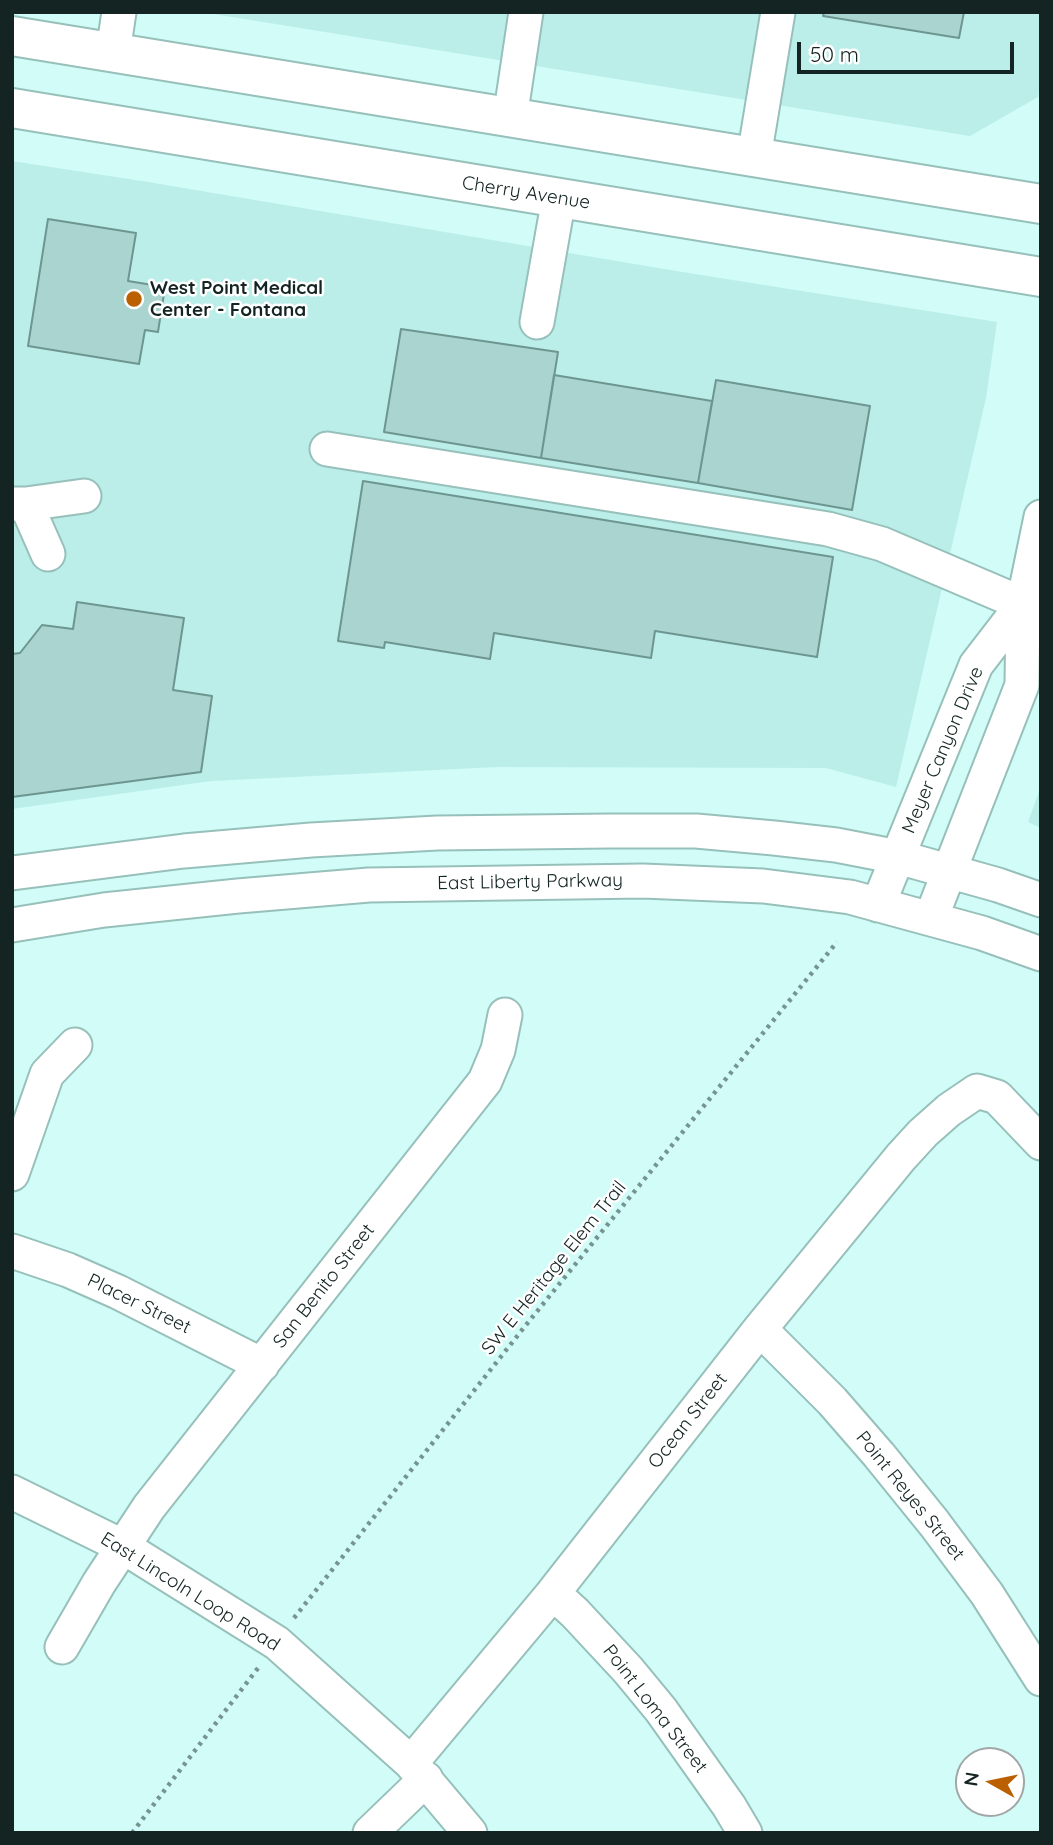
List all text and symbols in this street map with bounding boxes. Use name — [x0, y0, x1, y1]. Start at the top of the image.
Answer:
scale bar — [801, 28, 1018, 72]
text: 50 m — [810, 41, 859, 67]
street label: Cherry Avenue — [460, 172, 592, 214]
place label: West Point Medical Center - Fontana — [150, 277, 323, 321]
marker: West Point Medical Center - Fontana — [124, 289, 144, 309]
street label: Meyer Canyon Drive — [898, 663, 988, 837]
street label: East Liberty Parkway — [437, 869, 623, 895]
street label: SW E Heritage Elem Trail — [477, 1177, 631, 1359]
street label: San Benito Street — [268, 1219, 380, 1353]
street label: Placer Street — [84, 1269, 194, 1339]
street label: Ocean Street — [644, 1369, 732, 1473]
street label: Point Reyes Street — [851, 1427, 969, 1565]
street label: East Lincoln Loop Road — [96, 1528, 284, 1656]
street label: Point Loma Street — [598, 1640, 712, 1778]
north arrow — [955, 1747, 1025, 1817]
text: N — [958, 1770, 984, 1788]

